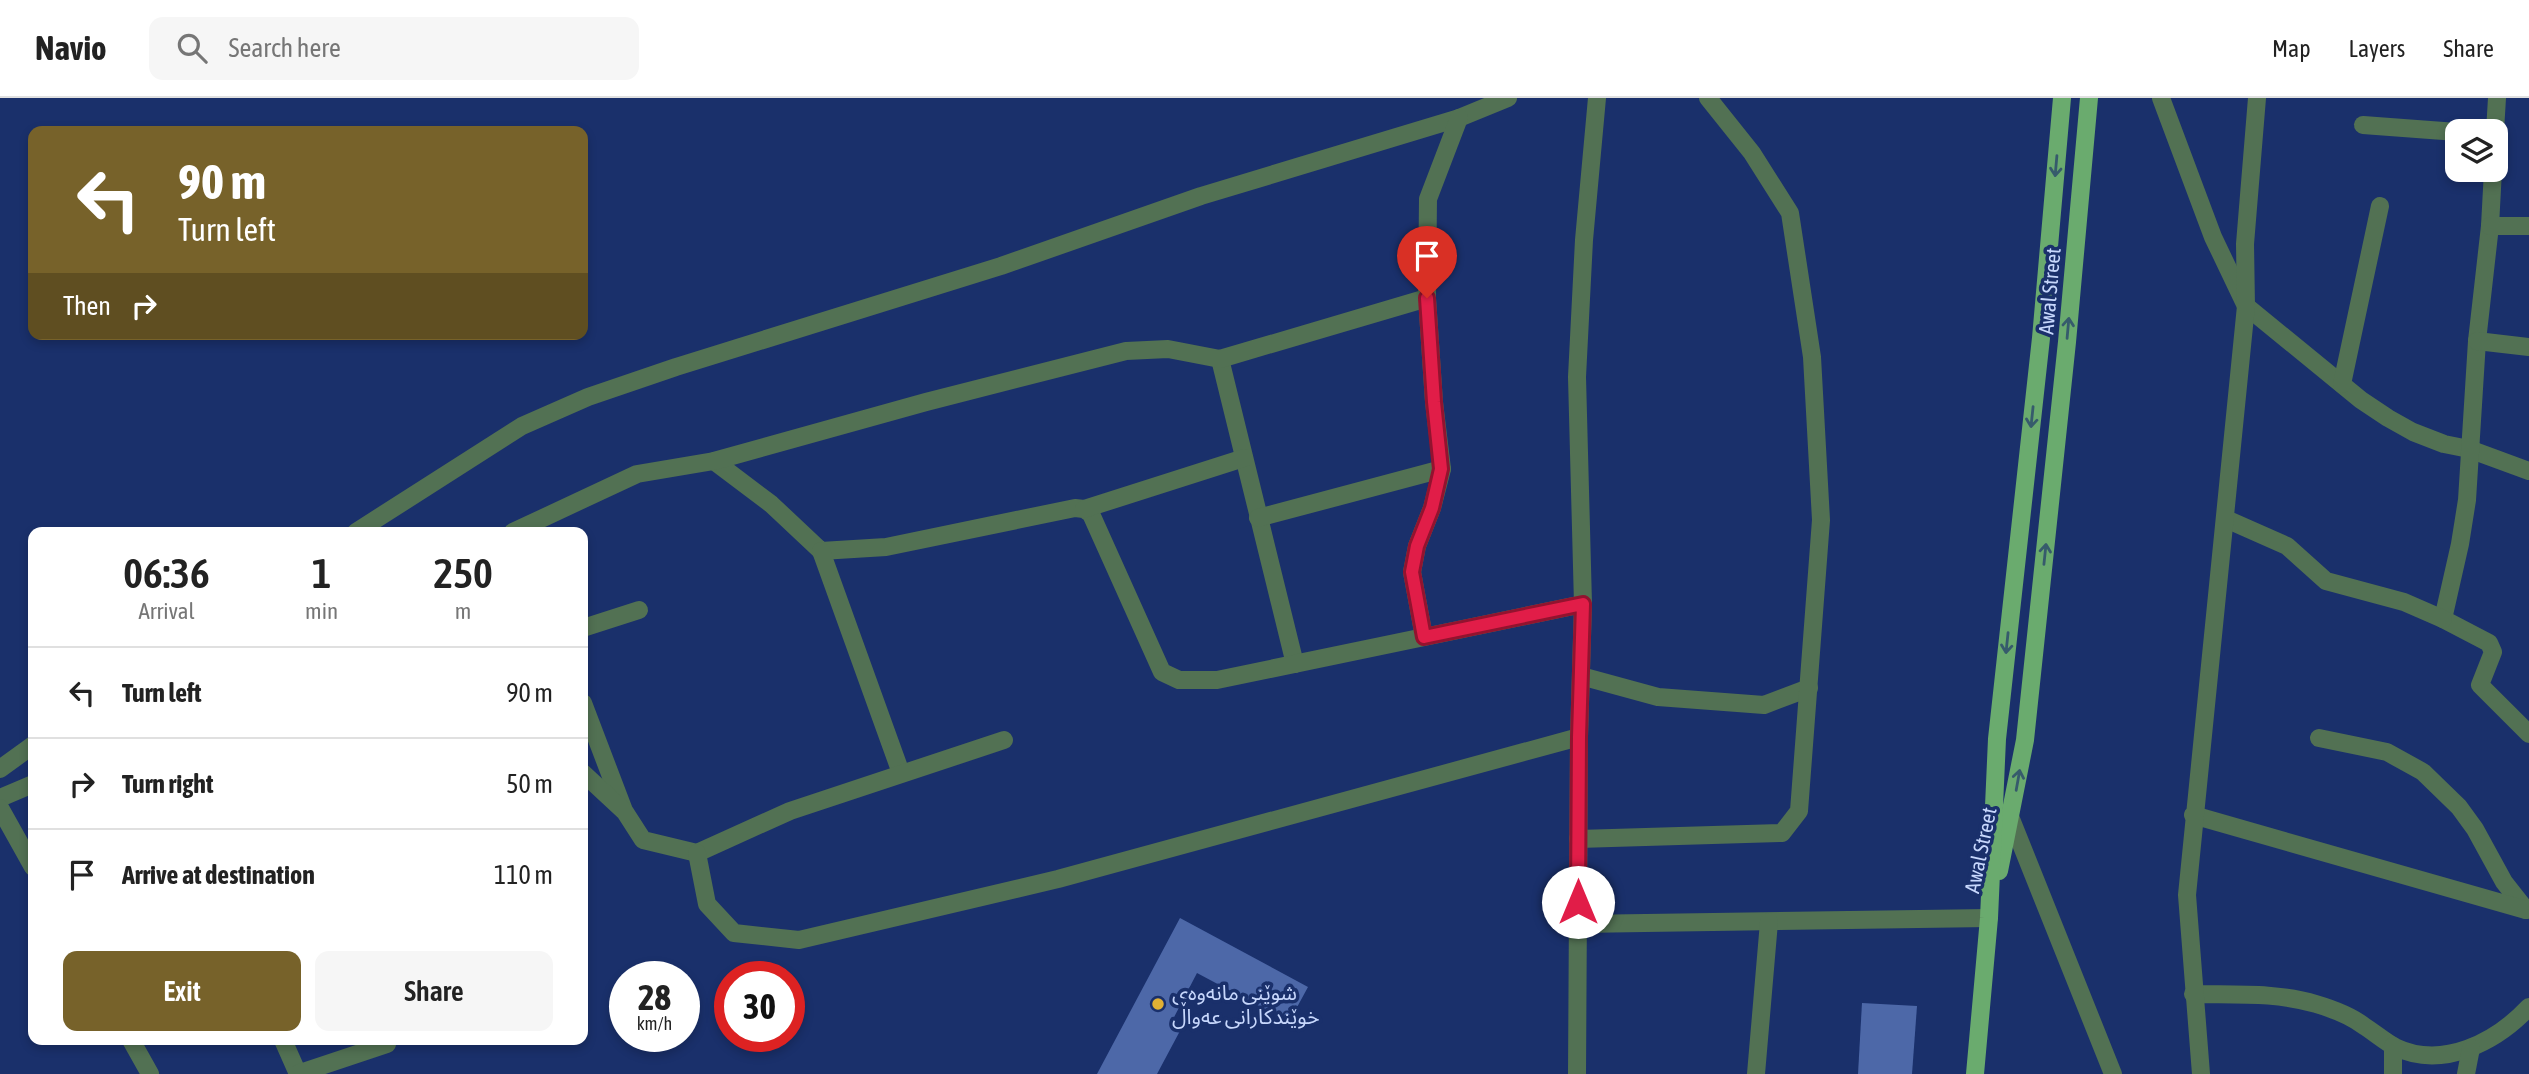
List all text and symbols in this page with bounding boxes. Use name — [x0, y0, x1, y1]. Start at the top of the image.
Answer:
search box — [149, 17, 639, 80]
text: Navio — [35, 29, 107, 67]
icon: search — [173, 29, 211, 67]
text: Search here — [229, 33, 341, 63]
text: Map — [2272, 35, 2311, 62]
text: Layers — [2349, 35, 2405, 62]
text: Share — [2443, 35, 2494, 62]
map controls — [2445, 119, 2508, 182]
button: layers — [2445, 119, 2508, 182]
text: 90 m — [178, 153, 266, 209]
icon: left — [63, 154, 154, 245]
one-way arrow — [2049, 154, 2062, 177]
text: Turn left — [178, 211, 276, 248]
pin — [1397, 226, 1457, 298]
icon: arrive — [1408, 237, 1446, 275]
street label: Awal Street — [2033, 247, 2065, 335]
icon: right — [125, 287, 163, 325]
text: Then — [63, 291, 111, 321]
one-way arrow — [2062, 317, 2075, 339]
one-way arrow — [2025, 405, 2038, 428]
one-way arrow — [2038, 543, 2051, 566]
text: 06:36 — [123, 549, 210, 597]
text: 1 — [312, 549, 331, 597]
text: 250 — [433, 549, 493, 597]
text: Arrival — [138, 598, 195, 624]
text: min — [305, 598, 338, 624]
text: m — [455, 598, 471, 624]
one-way arrow — [2001, 631, 2014, 654]
icon: left — [63, 674, 101, 712]
text: Turn left — [122, 678, 202, 708]
text: 90 m — [506, 678, 553, 708]
icon: right — [63, 765, 101, 803]
text: Turn right — [122, 769, 213, 799]
text: 50 m — [506, 769, 553, 799]
one-way arrow — [2012, 769, 2025, 792]
street label: Awal Street — [1959, 805, 2001, 895]
icon: arrive — [63, 856, 101, 894]
text: Arrive at destination — [122, 860, 315, 890]
text: 110 m — [494, 860, 553, 890]
position arrow — [1541, 865, 1615, 939]
button: Exit — [63, 951, 301, 1031]
button: Share — [315, 951, 553, 1031]
speed limit sign: 30 — [714, 961, 805, 1052]
text: 28 — [638, 977, 671, 1017]
place label: شوێنی مانەوەی خوێندکارانی عەواڵ — [1172, 980, 1320, 1029]
marker: شوێنی مانەوەی خوێندکارانی عەواڵ — [1150, 996, 1166, 1012]
text: km/h — [637, 1013, 672, 1034]

